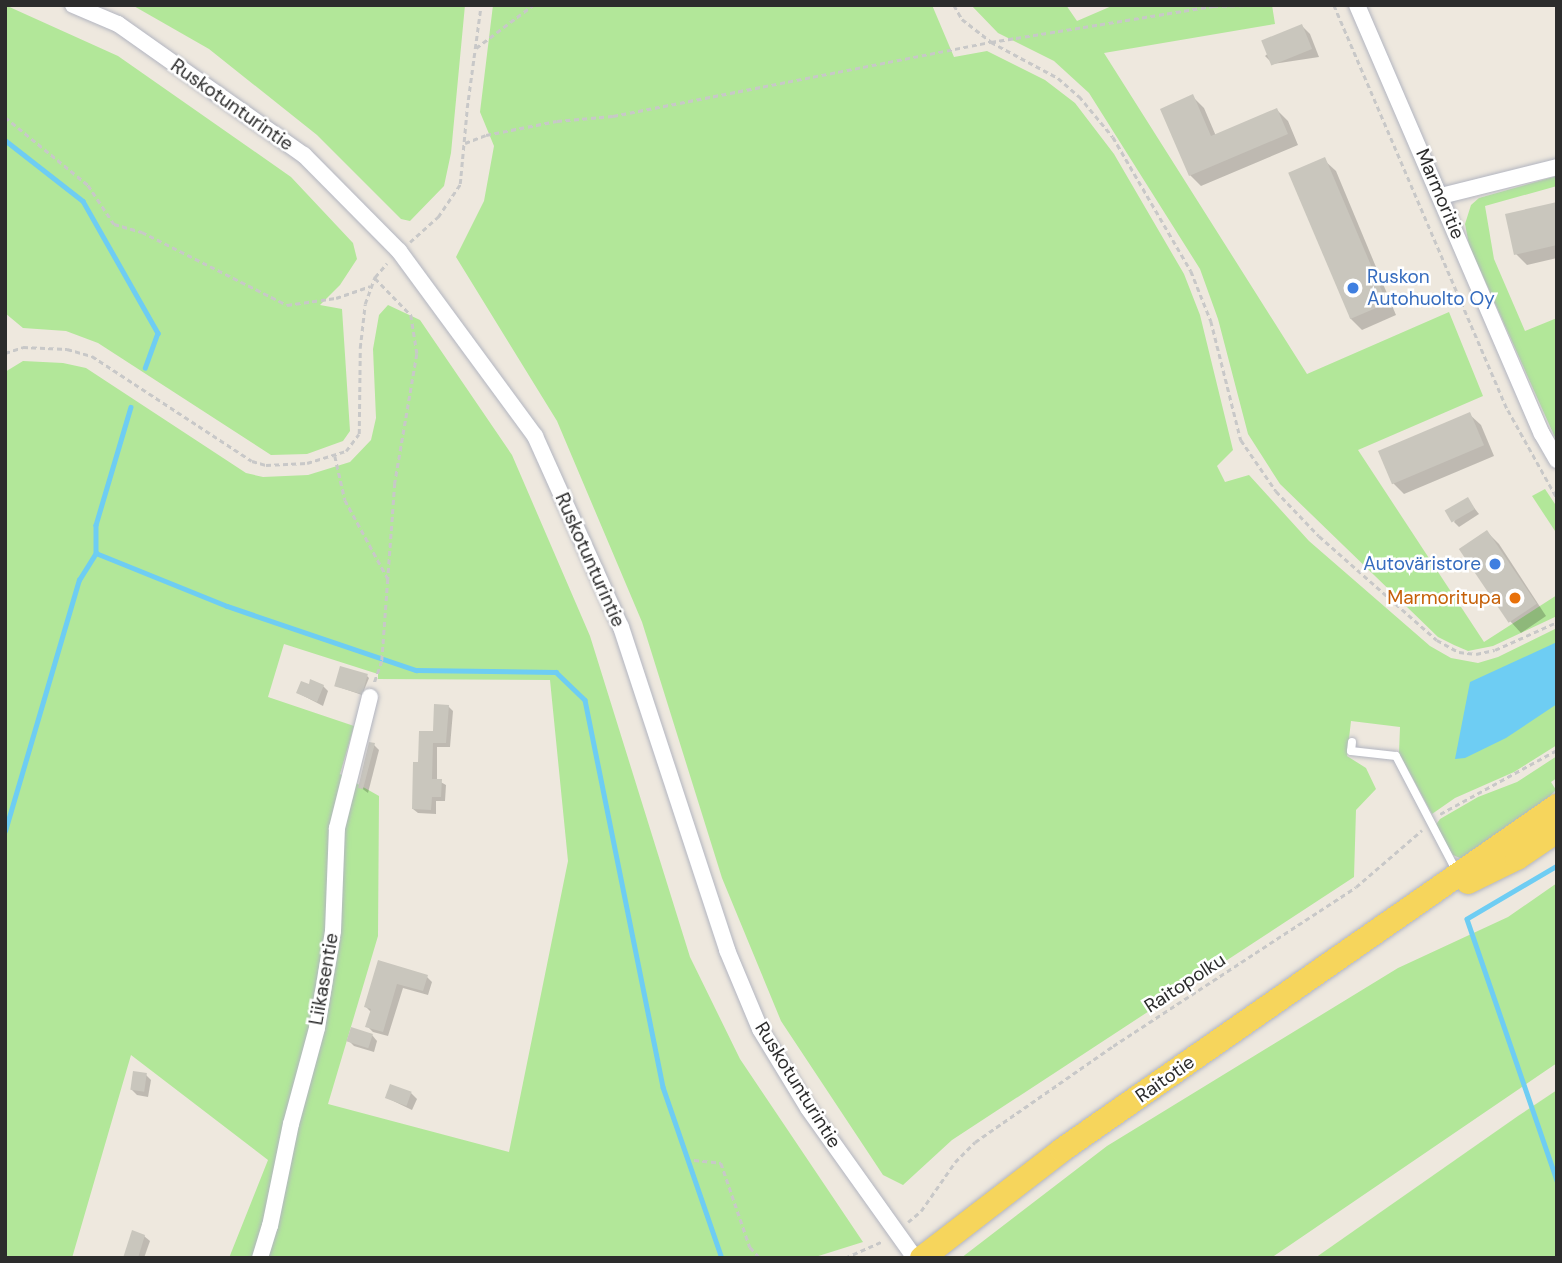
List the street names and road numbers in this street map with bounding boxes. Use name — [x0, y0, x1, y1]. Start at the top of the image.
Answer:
street label: Ruskotunturintie — [166, 54, 298, 156]
street label: Marmoritie — [1411, 145, 1469, 243]
street label: Ruskotunturintie — [550, 489, 630, 631]
street label: Liikasentie — [305, 931, 343, 1027]
street label: Raitopolku — [1140, 948, 1230, 1018]
street label: Ruskotunturintie — [750, 1018, 846, 1152]
street label: Raitotie — [1131, 1051, 1199, 1107]

